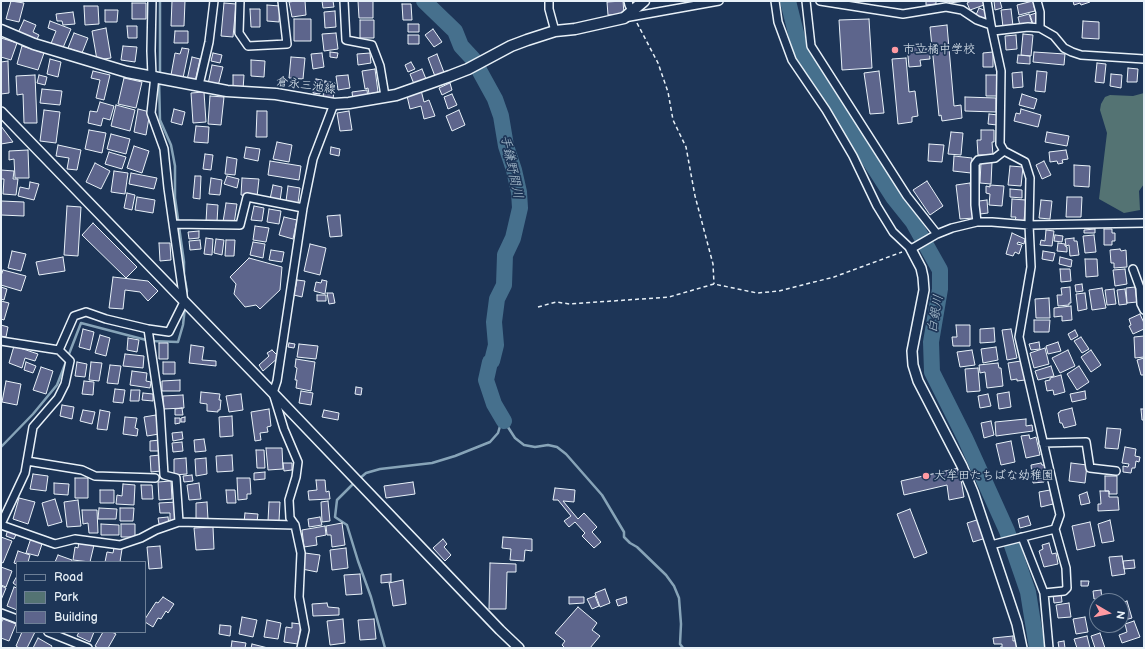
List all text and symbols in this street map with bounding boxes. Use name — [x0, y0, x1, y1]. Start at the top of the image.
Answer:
place label: 市立橘中学校 — [903, 43, 975, 57]
marker: 市立橘中学校 — [890, 45, 900, 55]
street label: 倉永三池線 — [275, 75, 337, 97]
water label: 手鎌野間川 — [497, 134, 525, 200]
water label: 白銀川 — [925, 293, 947, 335]
place label: 大牟田たちばな幼稚園 — [934, 469, 1054, 483]
marker: 大牟田たちばな幼稚園 — [921, 471, 931, 481]
legend — [16, 561, 146, 633]
text: Road — [54, 570, 83, 585]
text: Park — [54, 590, 78, 605]
north arrow — [1089, 593, 1129, 633]
text: Building — [54, 610, 98, 625]
text: N — [1113, 610, 1127, 620]

